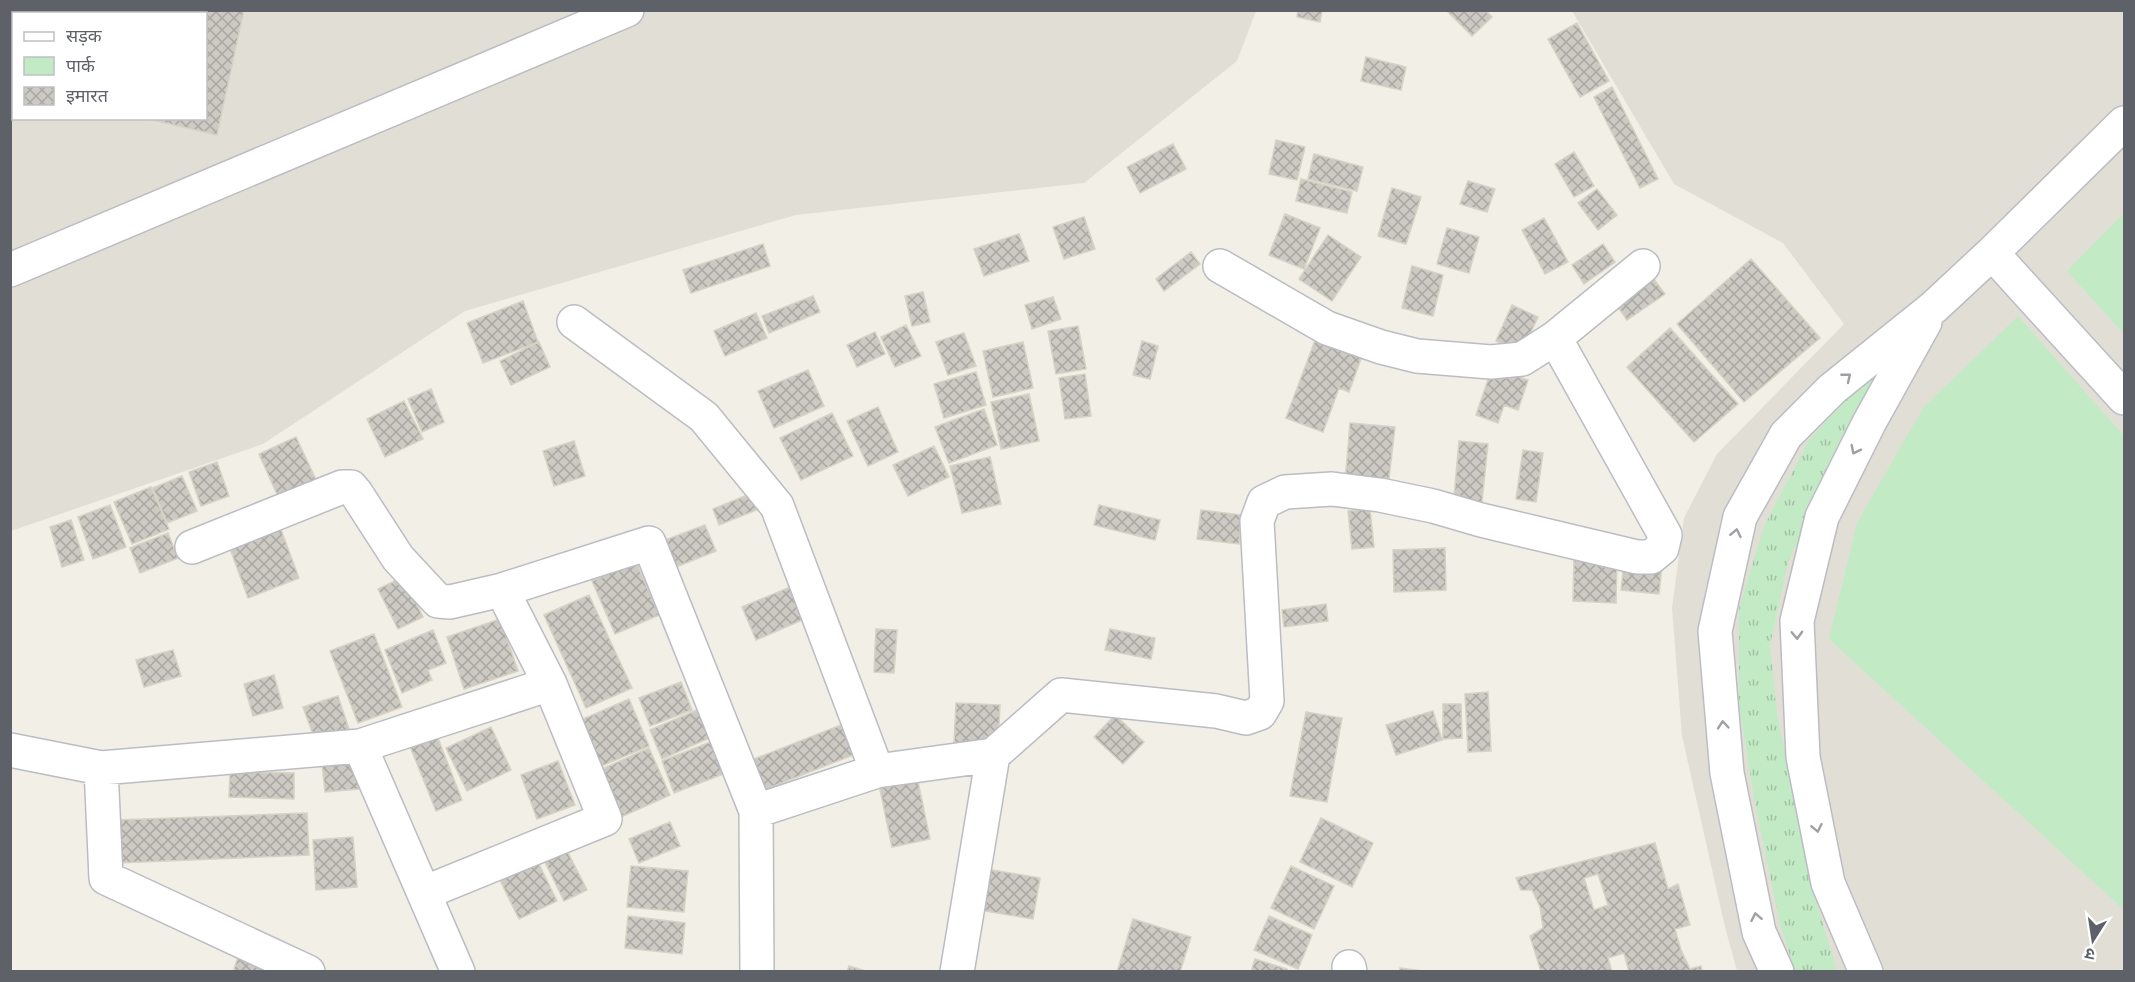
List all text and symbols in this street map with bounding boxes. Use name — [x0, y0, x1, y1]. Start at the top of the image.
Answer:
legend — [12, 12, 207, 120]
text: सड़क — [66, 23, 103, 47]
text: पार्क — [66, 53, 96, 77]
text: इमारत — [66, 83, 109, 107]
one-way arrow — [1841, 373, 1852, 384]
one-way arrow — [1851, 444, 1862, 455]
one-way arrow — [1729, 528, 1742, 538]
one-way arrow — [1791, 630, 1804, 639]
one-way arrow — [1717, 721, 1730, 730]
one-way arrow — [1810, 823, 1823, 833]
north arrow — [2063, 910, 2123, 970]
one-way arrow — [1750, 912, 1763, 922]
text: उ — [2082, 943, 2097, 966]

